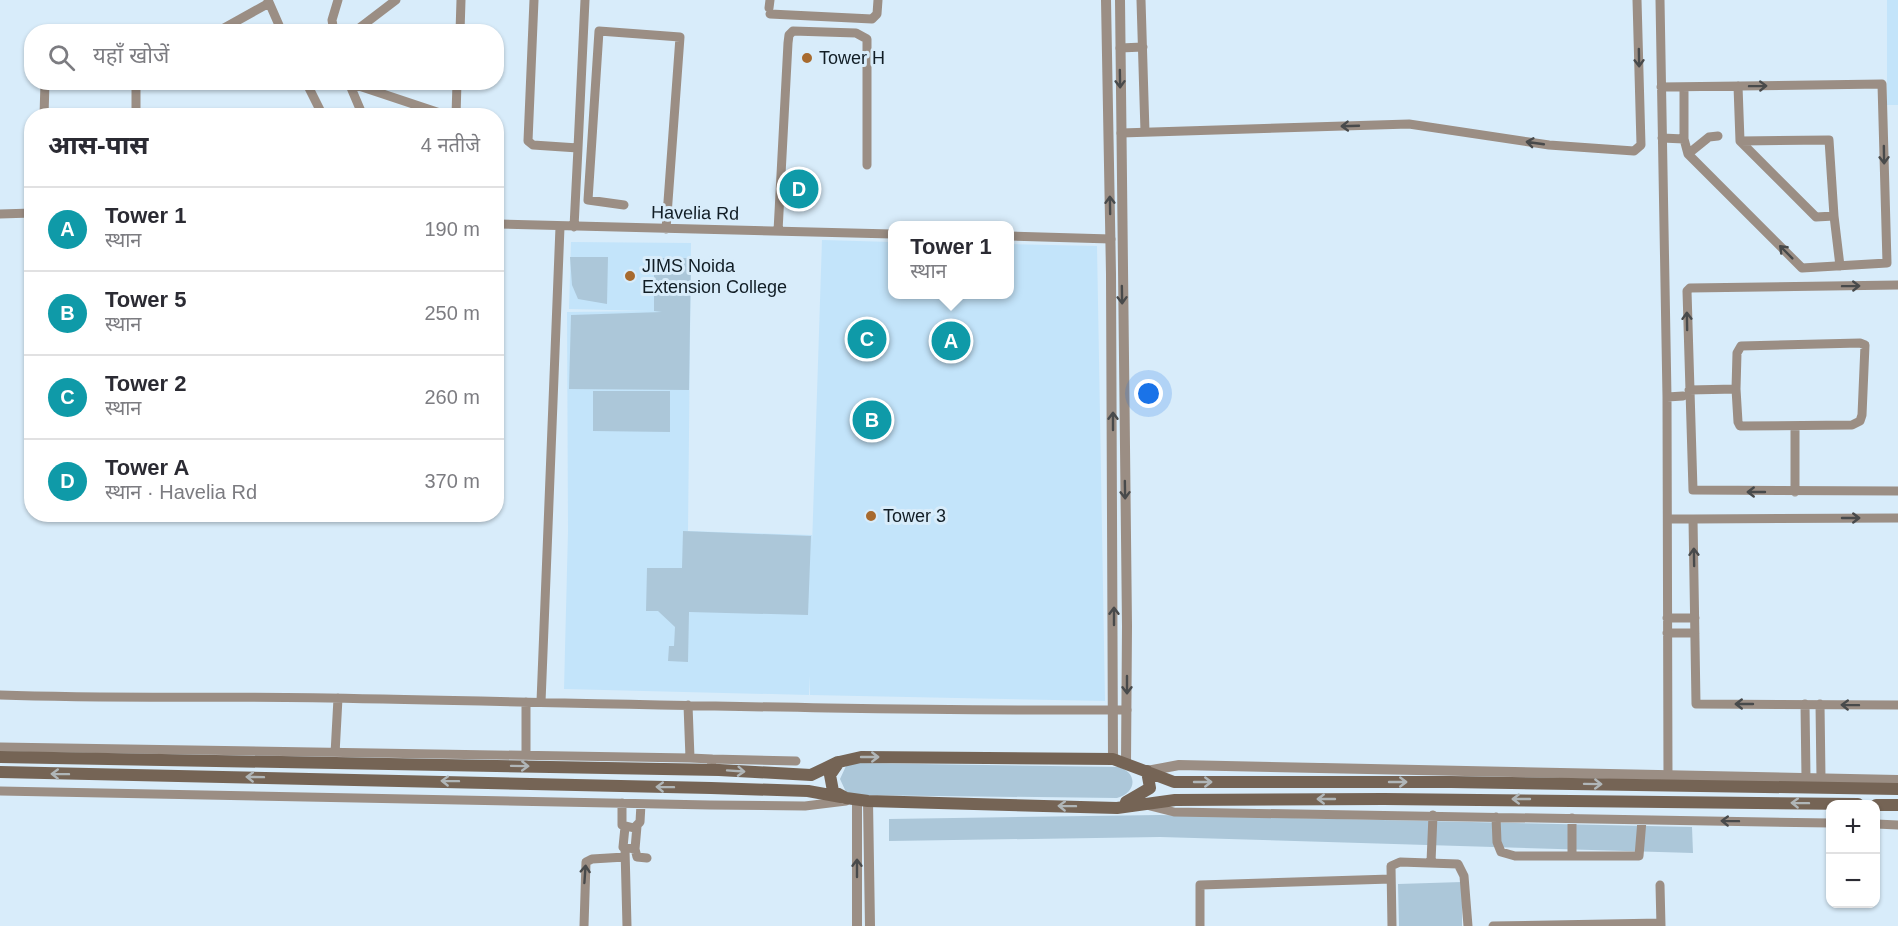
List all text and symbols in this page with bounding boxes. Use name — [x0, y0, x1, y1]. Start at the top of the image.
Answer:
search box — [24, 24, 504, 90]
icon: search — [45, 41, 78, 74]
text: यहाँ खोजें — [93, 43, 169, 68]
place label: Tower H — [819, 48, 885, 68]
one-way arrow — [1633, 48, 1644, 68]
marker: Tower H — [800, 51, 814, 65]
one-way arrow — [1114, 69, 1126, 89]
one-way arrow — [1748, 80, 1768, 92]
one-way arrow — [1341, 120, 1361, 132]
text: आस-पास — [48, 130, 148, 160]
text: 4 नतीजे — [421, 134, 480, 156]
one-way arrow — [1526, 137, 1546, 148]
one-way arrow — [1878, 144, 1890, 164]
pin: D — [780, 166, 818, 212]
one-way arrow — [1104, 196, 1116, 216]
street label: Havelia Rd — [651, 202, 739, 224]
text: Tower 1 — [105, 203, 187, 228]
text: A — [60, 218, 75, 240]
text: 190 m — [424, 218, 480, 240]
popup — [888, 221, 1014, 299]
text: स्थान — [105, 229, 141, 251]
text: Tower 1 — [910, 234, 992, 259]
one-way arrow — [1779, 245, 1793, 260]
place label: JIMS Noida Extension College — [642, 256, 787, 297]
text: स्थान — [910, 260, 947, 282]
marker: JIMS Noida Extension College — [623, 269, 637, 283]
one-way arrow — [1841, 280, 1861, 292]
one-way arrow — [1117, 285, 1128, 305]
text: Tower 5 — [105, 287, 187, 312]
text: B — [60, 302, 75, 324]
text: 250 m — [424, 302, 480, 324]
one-way arrow — [1682, 311, 1693, 331]
text: स्थान — [105, 313, 141, 335]
pin: C — [848, 316, 886, 362]
pin: A — [932, 318, 970, 364]
text: Tower 2 — [105, 371, 187, 396]
your location — [1134, 379, 1163, 408]
text: C — [60, 386, 75, 408]
text: 260 m — [424, 386, 480, 408]
text: स्थान — [105, 397, 141, 419]
pin: B — [852, 398, 892, 442]
one-way arrow — [1107, 412, 1118, 432]
text: Tower A — [105, 455, 189, 480]
text: D — [60, 470, 75, 492]
text: 370 m — [424, 470, 480, 492]
one-way arrow — [1120, 480, 1131, 500]
text: स्थान · Havelia Rd — [105, 481, 257, 503]
one-way arrow — [1746, 486, 1766, 498]
place label: Tower 3 — [883, 506, 946, 526]
marker: Tower 3 — [864, 509, 878, 523]
one-way arrow — [1840, 512, 1860, 524]
one-way arrow — [1688, 547, 1700, 567]
one-way arrow — [1108, 607, 1120, 627]
one-way arrow — [1121, 675, 1133, 695]
one-way arrow — [1734, 698, 1754, 710]
one-way arrow — [1841, 699, 1861, 710]
one-way arrow — [860, 751, 880, 763]
one-way arrow — [510, 760, 530, 772]
one-way arrow — [726, 765, 746, 776]
one-way arrow — [50, 768, 70, 779]
one-way arrow — [245, 771, 265, 783]
one-way arrow — [440, 775, 460, 787]
one-way arrow — [1193, 776, 1213, 788]
one-way arrow — [1388, 776, 1408, 788]
one-way arrow — [1583, 778, 1603, 790]
one-way arrow — [656, 781, 676, 792]
one-way arrow — [1316, 793, 1336, 805]
one-way arrow — [1511, 793, 1531, 805]
one-way arrow — [1790, 798, 1810, 809]
map controls — [1826, 800, 1880, 908]
button: + — [1826, 800, 1880, 854]
one-way arrow — [1058, 801, 1078, 812]
one-way arrow — [1721, 816, 1741, 827]
button: − — [1826, 854, 1880, 908]
one-way arrow — [851, 858, 863, 878]
one-way arrow — [579, 865, 590, 884]

